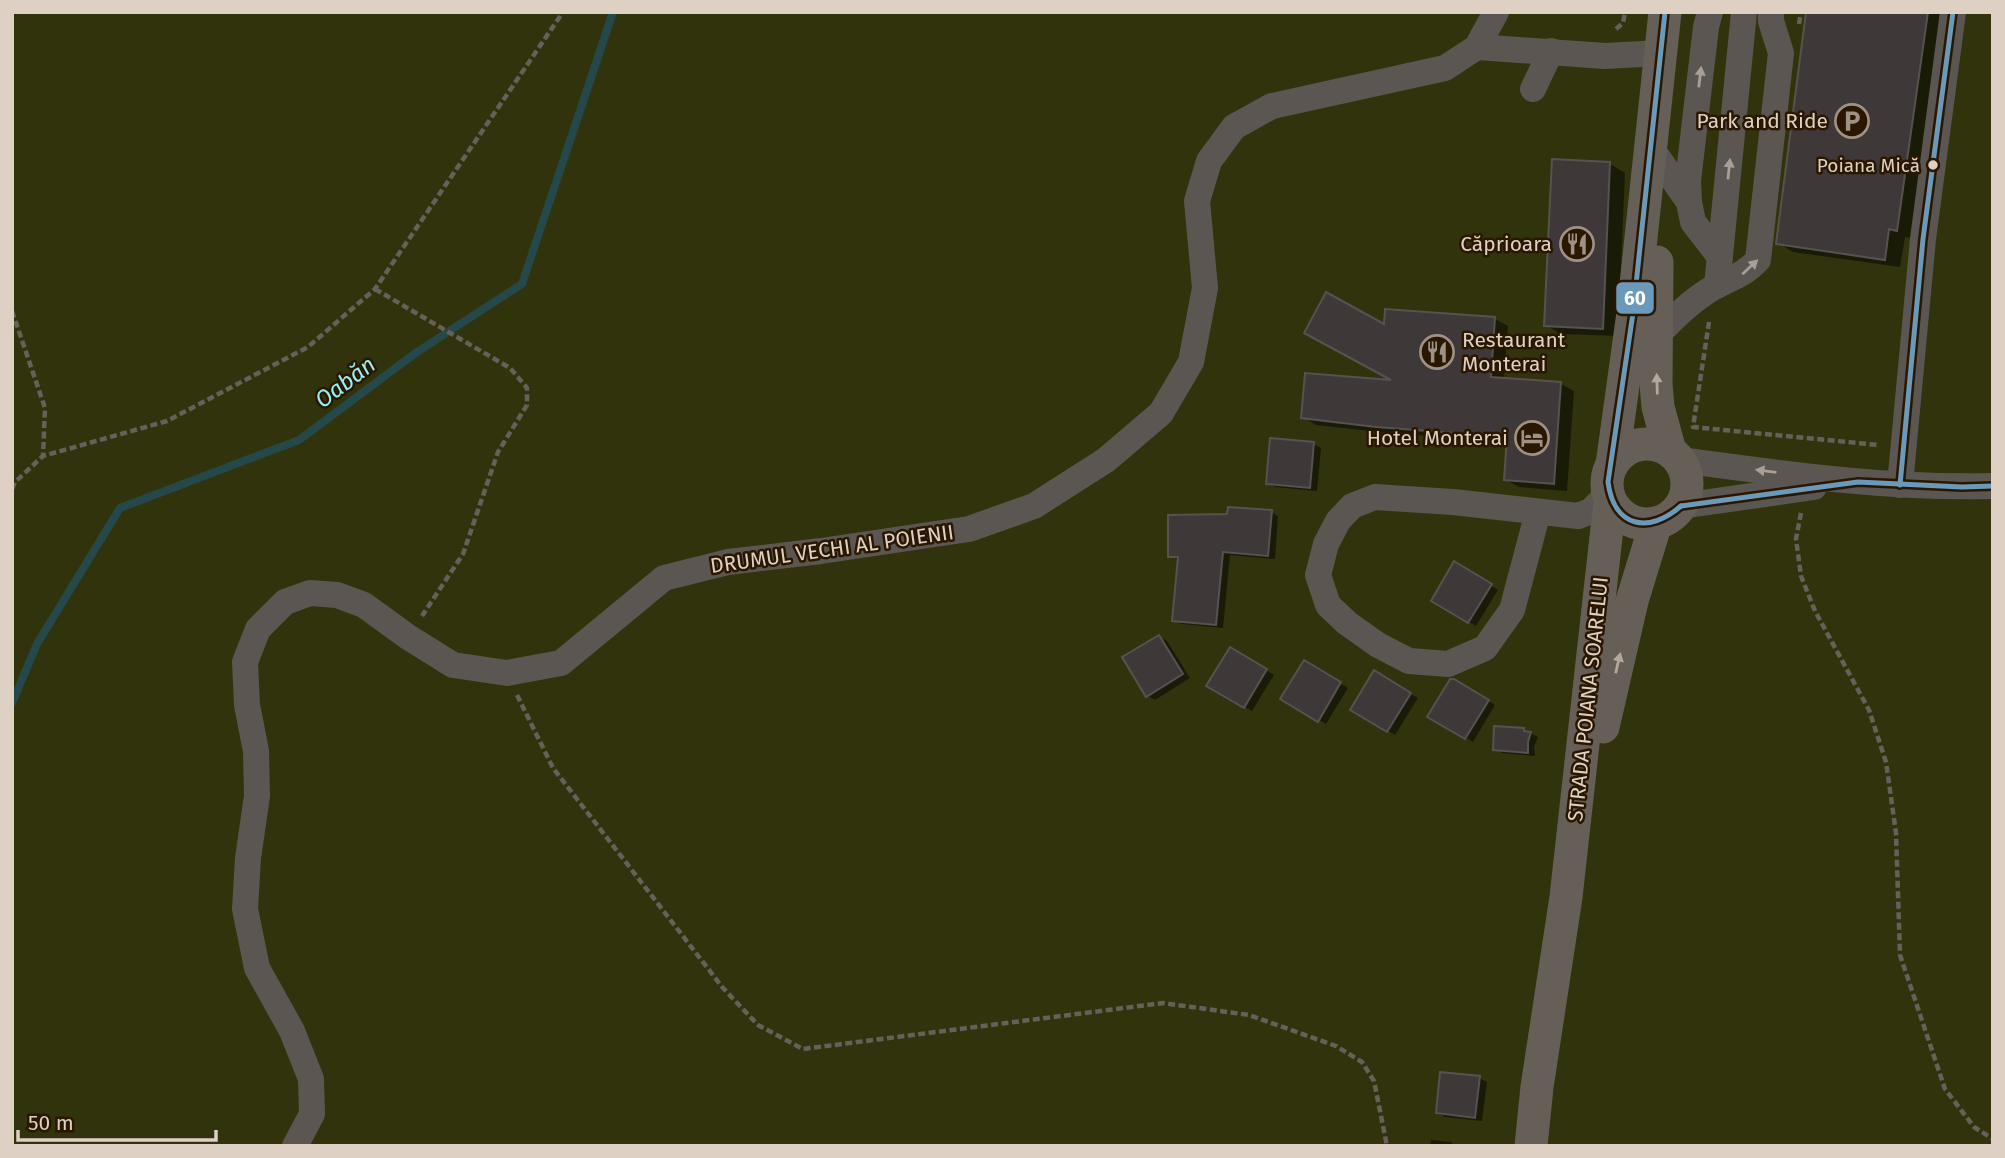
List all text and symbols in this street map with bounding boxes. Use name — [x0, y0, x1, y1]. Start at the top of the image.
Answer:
one-way arrow — [1695, 65, 1706, 87]
parking icon: Park and Ride — [1833, 102, 1871, 140]
place label: Park and Ride — [1697, 108, 1828, 134]
place label: Poiana Mică — [1817, 154, 1920, 177]
one-way arrow — [1724, 158, 1735, 180]
marker: Poiana Mică — [1926, 158, 1940, 172]
restaurant icon: Căprioara — [1558, 225, 1596, 263]
place label: Căprioara — [1460, 231, 1552, 257]
one-way arrow — [1741, 259, 1758, 275]
line badge: 60 — [1615, 281, 1655, 315]
text: 60 — [1624, 287, 1646, 310]
place label: Restaurant Monterai — [1462, 327, 1566, 377]
restaurant icon: Restaurant Monterai — [1418, 333, 1456, 371]
water label: Oabăn — [309, 350, 381, 414]
one-way arrow — [1651, 373, 1662, 395]
hotel icon: Hotel Monterai — [1513, 419, 1551, 457]
place label: Hotel Monterai — [1367, 425, 1508, 451]
one-way arrow — [1755, 466, 1777, 477]
street label: DRUMUL VECHI AL POIENII — [709, 519, 955, 579]
street label: STRADA POIANA SOARELUI — [1562, 575, 1614, 823]
one-way arrow — [1612, 652, 1623, 674]
scale bar — [18, 1098, 215, 1142]
text: 50 m — [28, 1110, 74, 1136]

